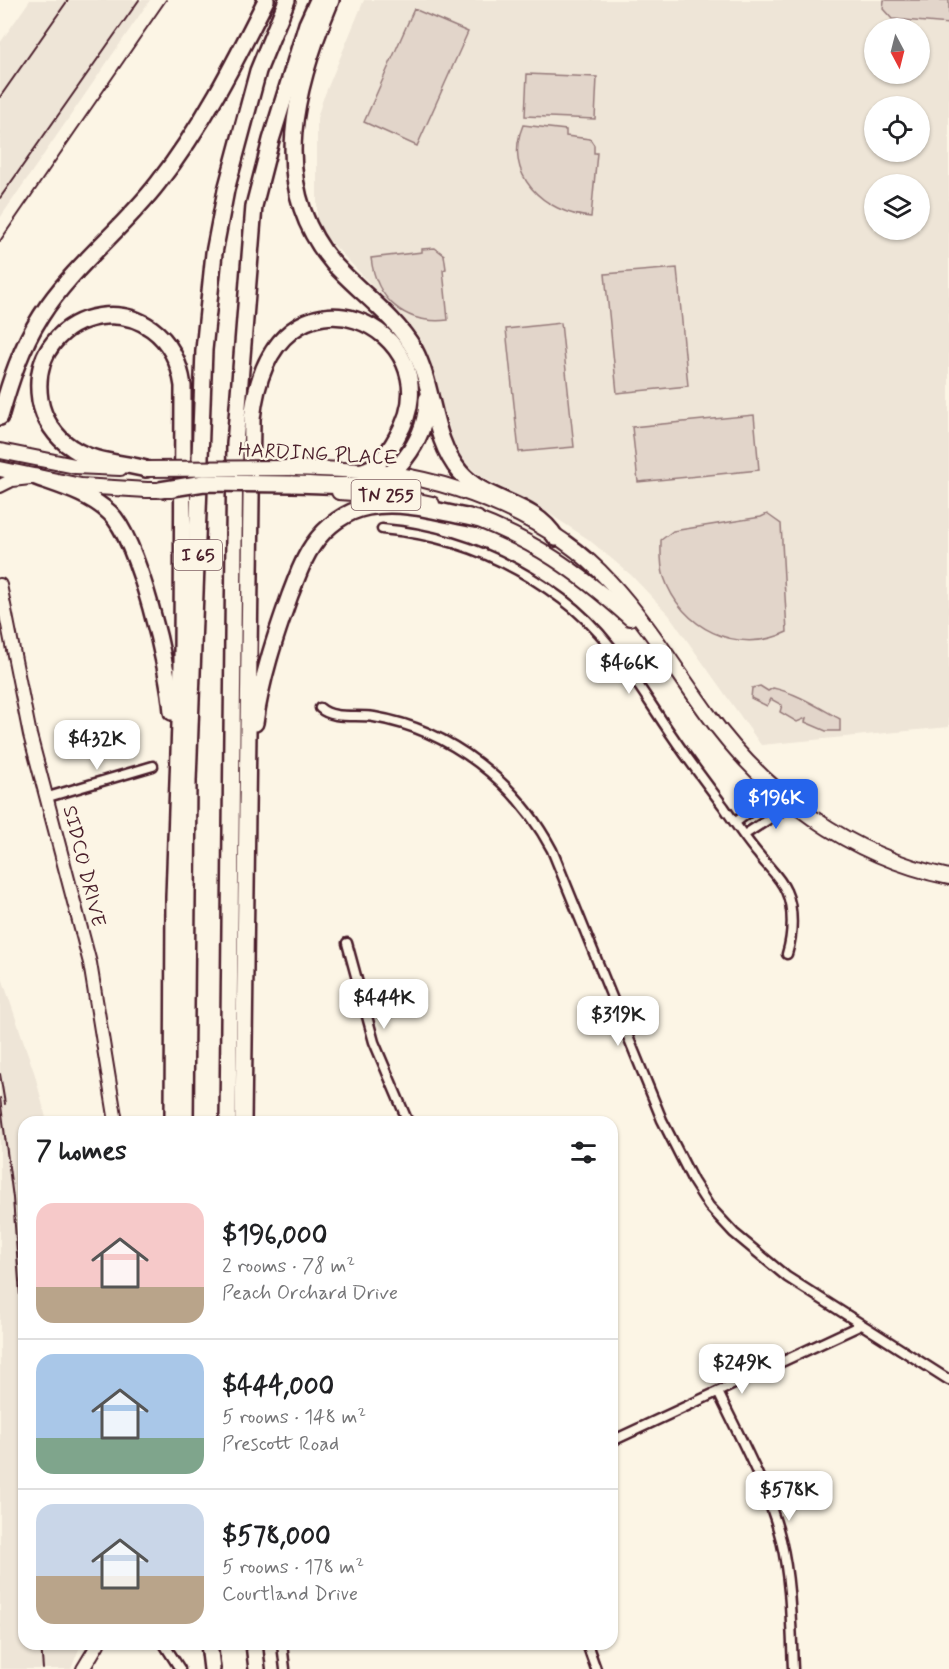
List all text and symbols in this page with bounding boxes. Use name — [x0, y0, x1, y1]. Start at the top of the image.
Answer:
north arrow — [864, 18, 930, 84]
map controls — [864, 18, 930, 240]
button: locate — [864, 96, 930, 162]
button: layers — [864, 174, 930, 240]
street label: HARDING PLACE — [237, 437, 398, 472]
road number: TN 255 — [352, 480, 420, 510]
road number: I 65 — [174, 540, 222, 570]
pin: $466K — [587, 644, 671, 695]
text: $466K — [600, 650, 658, 677]
pin: $432K — [55, 720, 139, 771]
text: $432K — [68, 726, 126, 753]
pin: $196K — [734, 779, 818, 830]
text: $196K — [748, 785, 804, 812]
street label: SIDCO DRIVE — [55, 803, 112, 930]
pin: $444K — [342, 979, 426, 1030]
text: $444K — [353, 985, 415, 1012]
pin: $319K — [576, 996, 660, 1047]
text: $319K — [591, 1002, 645, 1029]
text: 7 homes — [36, 1135, 127, 1169]
icon: filters — [567, 1136, 600, 1169]
text: $196,000 — [222, 1219, 327, 1253]
icon: home — [84, 1227, 156, 1299]
text: 2 rooms · 78 m² — [222, 1253, 355, 1280]
text: Peach Orchard Drive — [222, 1280, 398, 1307]
pin: $249K — [700, 1344, 784, 1395]
text: $249K — [713, 1350, 771, 1377]
text: $444,000 — [222, 1370, 334, 1404]
icon: home — [84, 1378, 156, 1450]
text: 5 rooms · 148 m² — [222, 1404, 366, 1431]
text: Prescott Road — [222, 1431, 339, 1458]
pin: $578K — [747, 1471, 831, 1522]
text: $578K — [760, 1477, 818, 1504]
text: $578,000 — [222, 1520, 331, 1554]
icon: home — [84, 1528, 156, 1600]
text: 5 rooms · 178 m² — [222, 1554, 364, 1581]
text: Courtland Drive — [222, 1581, 358, 1608]

